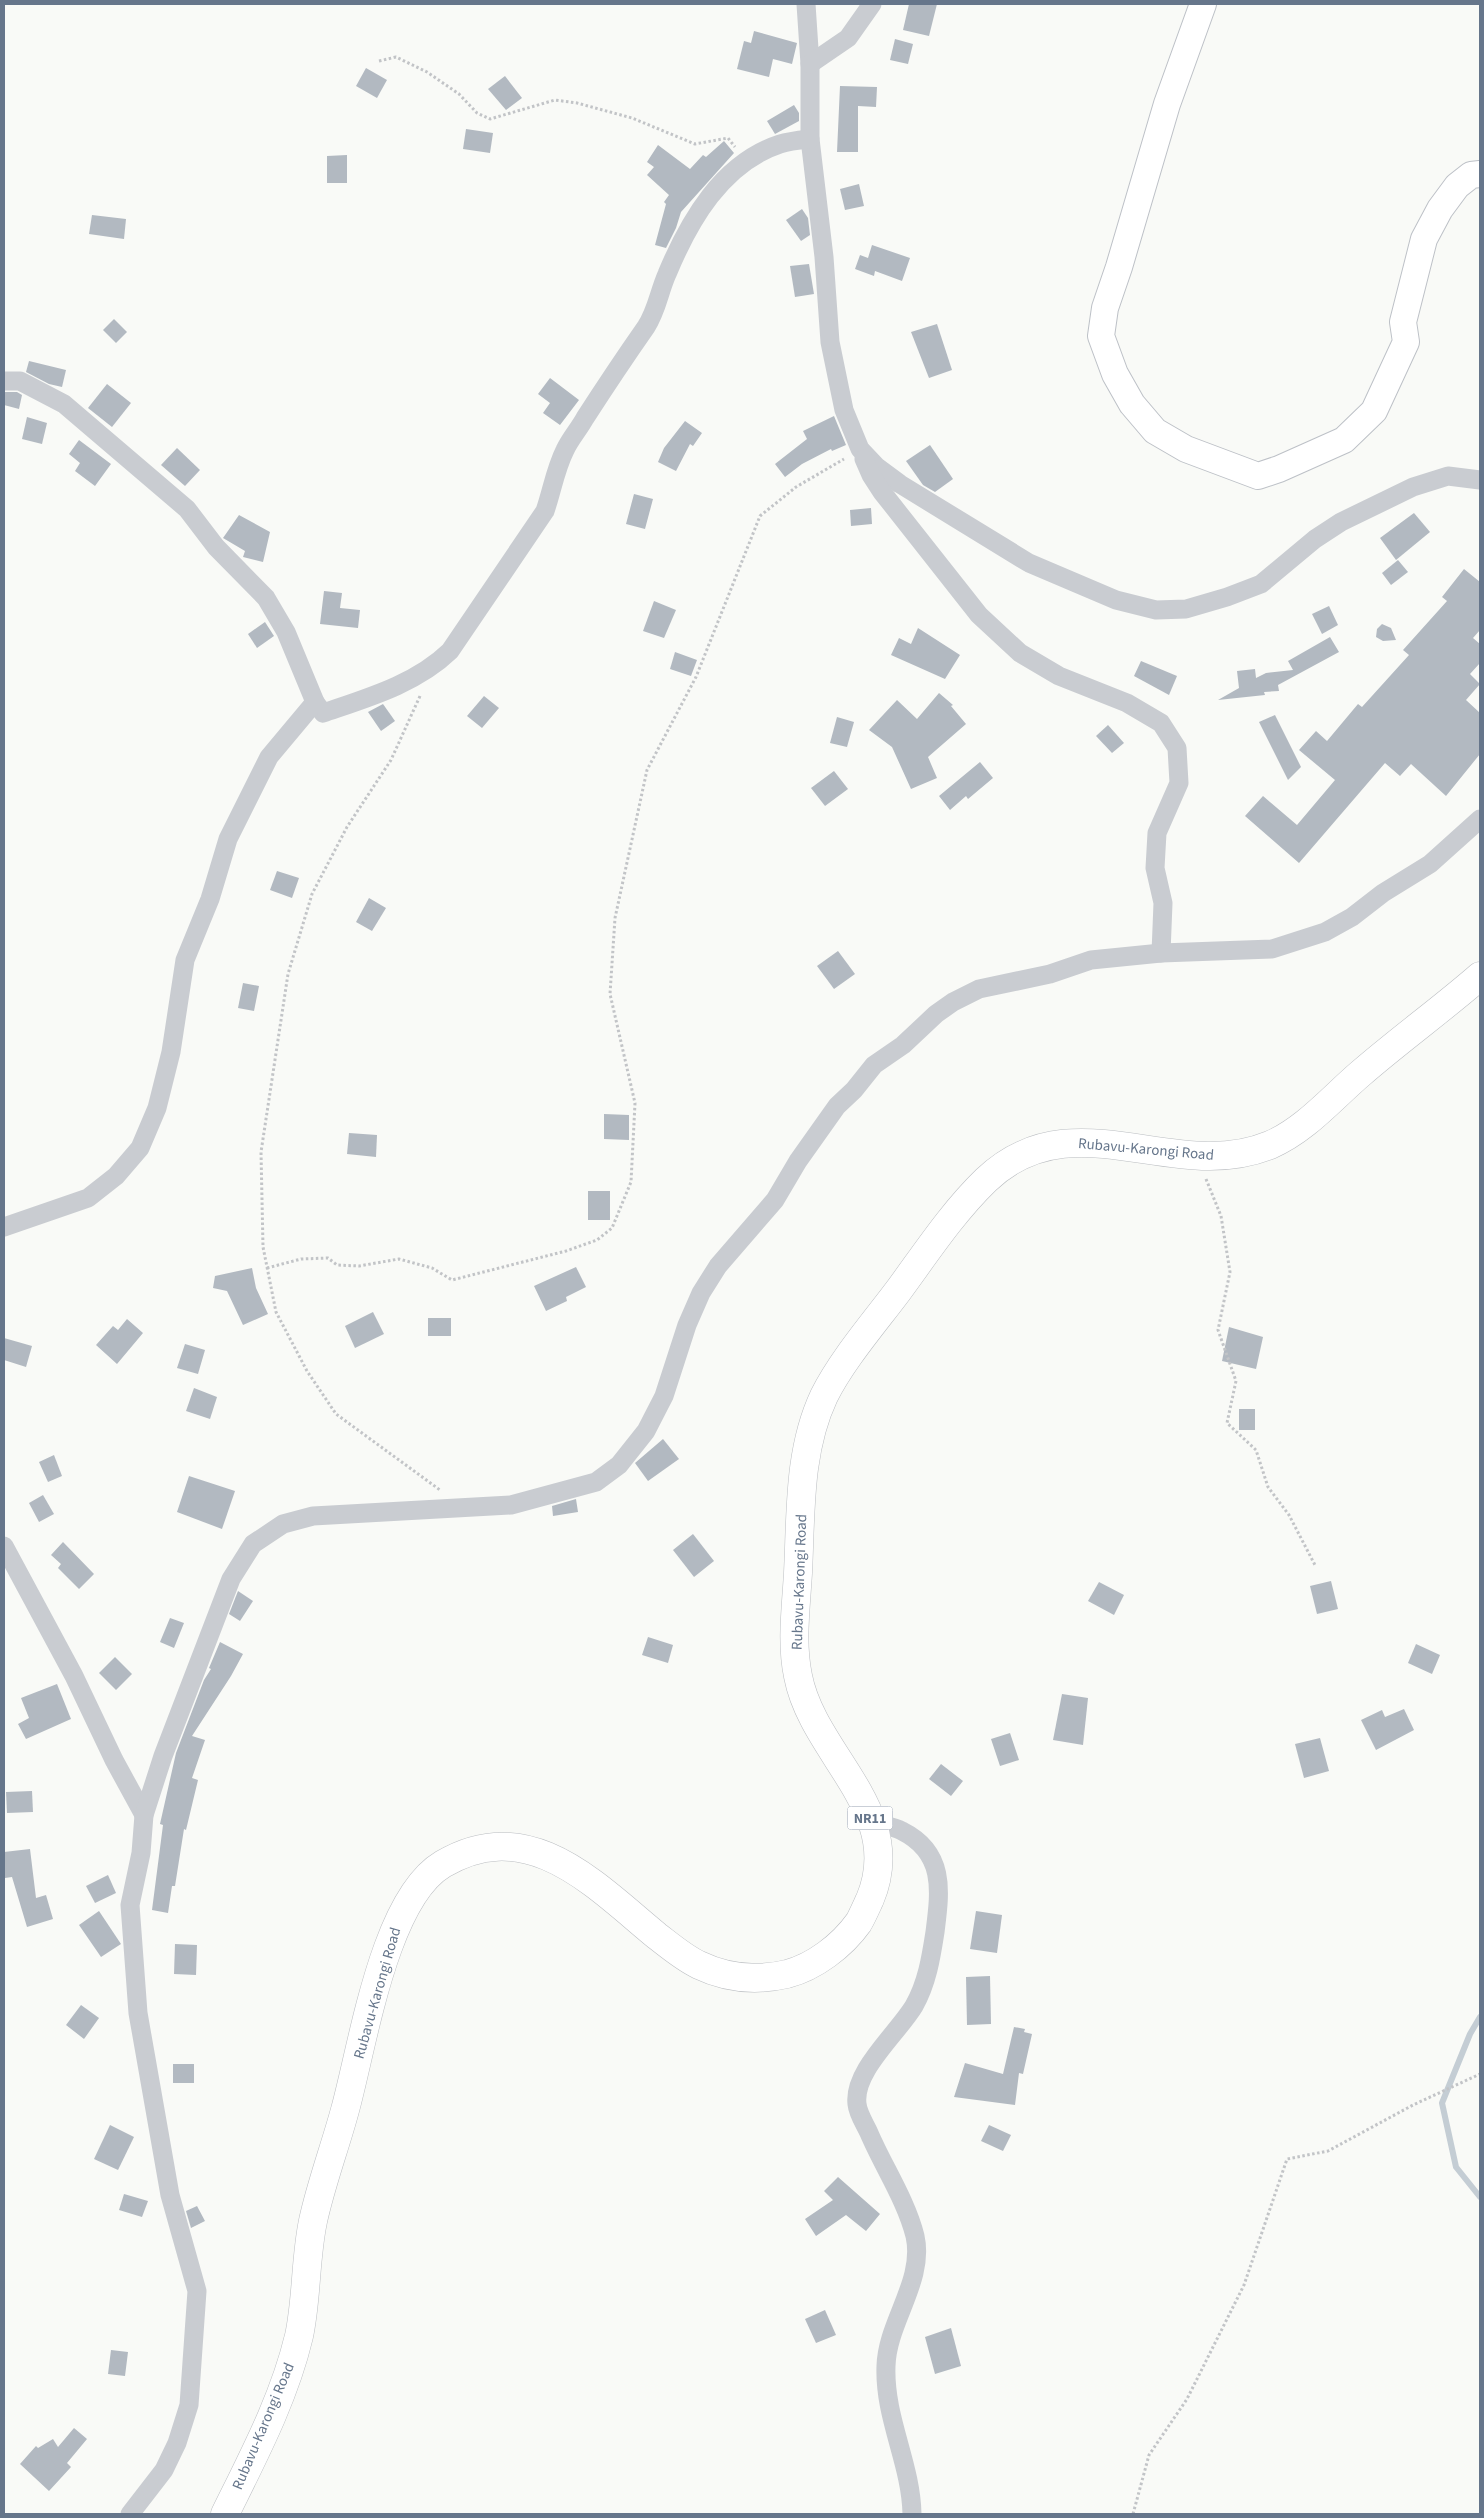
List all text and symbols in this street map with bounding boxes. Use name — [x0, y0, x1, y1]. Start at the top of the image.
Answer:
street label: Rubavu-Karongi Road — [1077, 1133, 1215, 1166]
street label: Rubavu-Karongi Road — [787, 1514, 812, 1650]
road number: NR11 — [848, 1806, 892, 1830]
street label: Rubavu-Karongi Road — [349, 1925, 406, 2062]
street label: Rubavu-Karongi Road — [227, 2359, 300, 2493]

